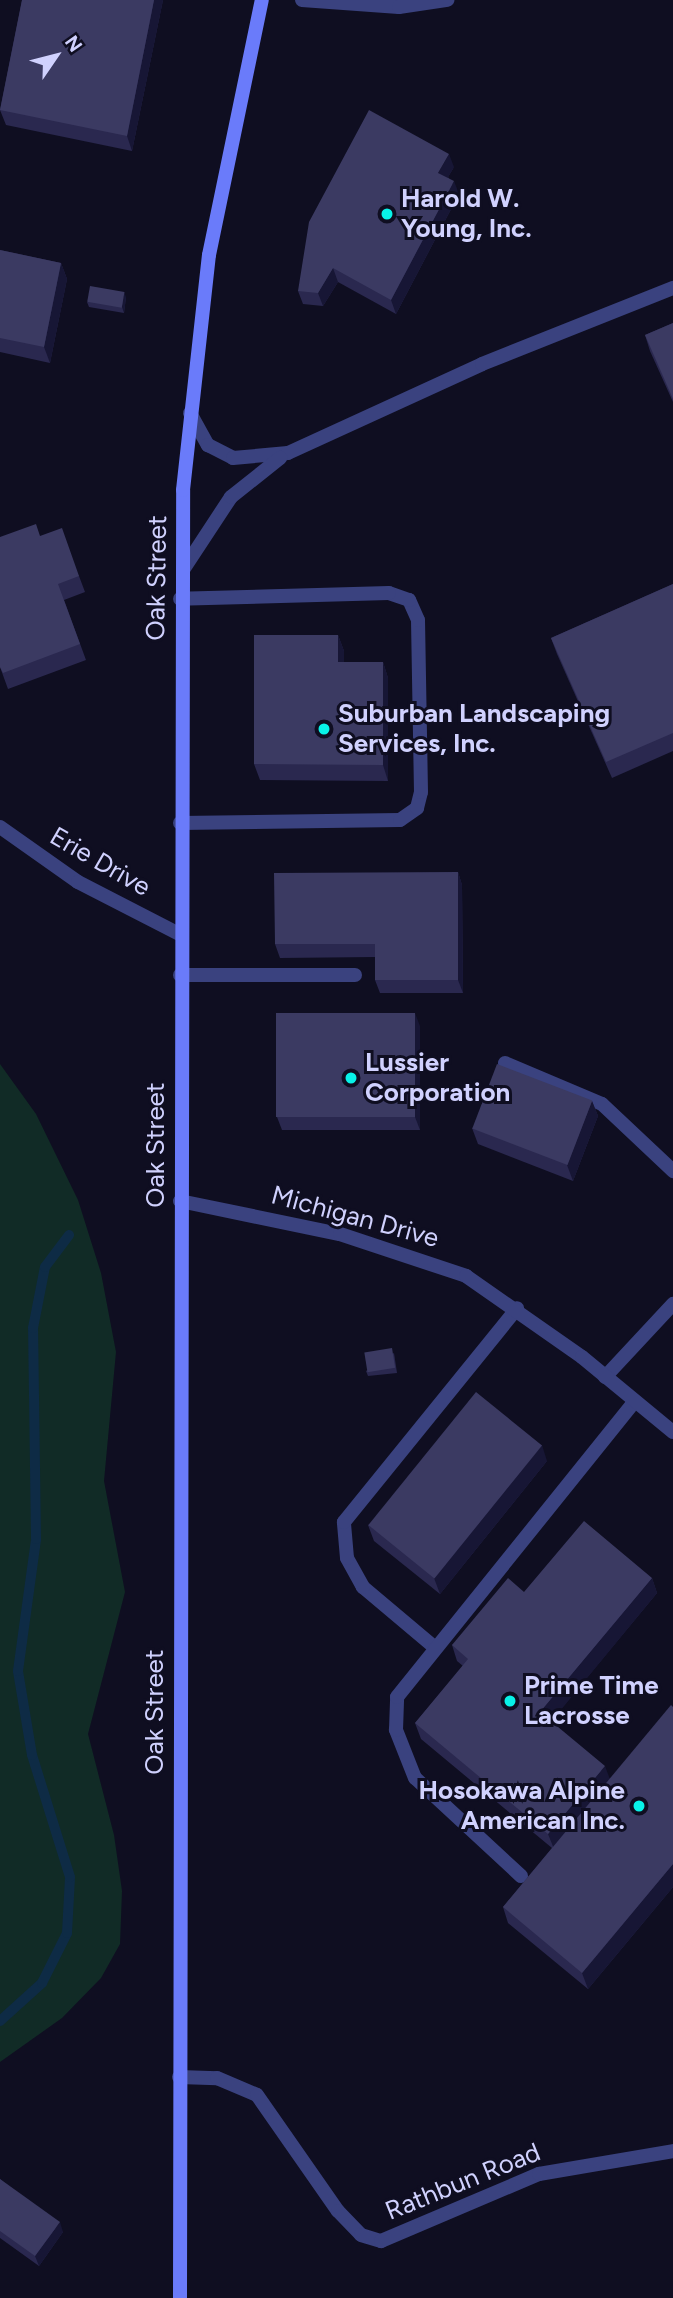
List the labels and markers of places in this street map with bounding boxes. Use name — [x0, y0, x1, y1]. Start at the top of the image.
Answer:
place label: Harold W. Young, Inc. — [401, 183, 532, 244]
marker: Harold W. Young, Inc. — [379, 206, 395, 222]
place label: Suburban Landscaping Services, Inc. — [338, 698, 610, 760]
marker: Suburban Landscaping Services, Inc. — [316, 721, 332, 737]
place label: Lussier Corporation — [365, 1047, 510, 1108]
marker: Lussier Corporation — [343, 1070, 359, 1086]
place label: Prime Time Lacrosse — [524, 1670, 659, 1732]
marker: Prime Time Lacrosse — [502, 1693, 518, 1709]
place label: Hosokawa Alpine American Inc. — [418, 1775, 625, 1837]
marker: Hosokawa Alpine American Inc. — [631, 1798, 647, 1814]

